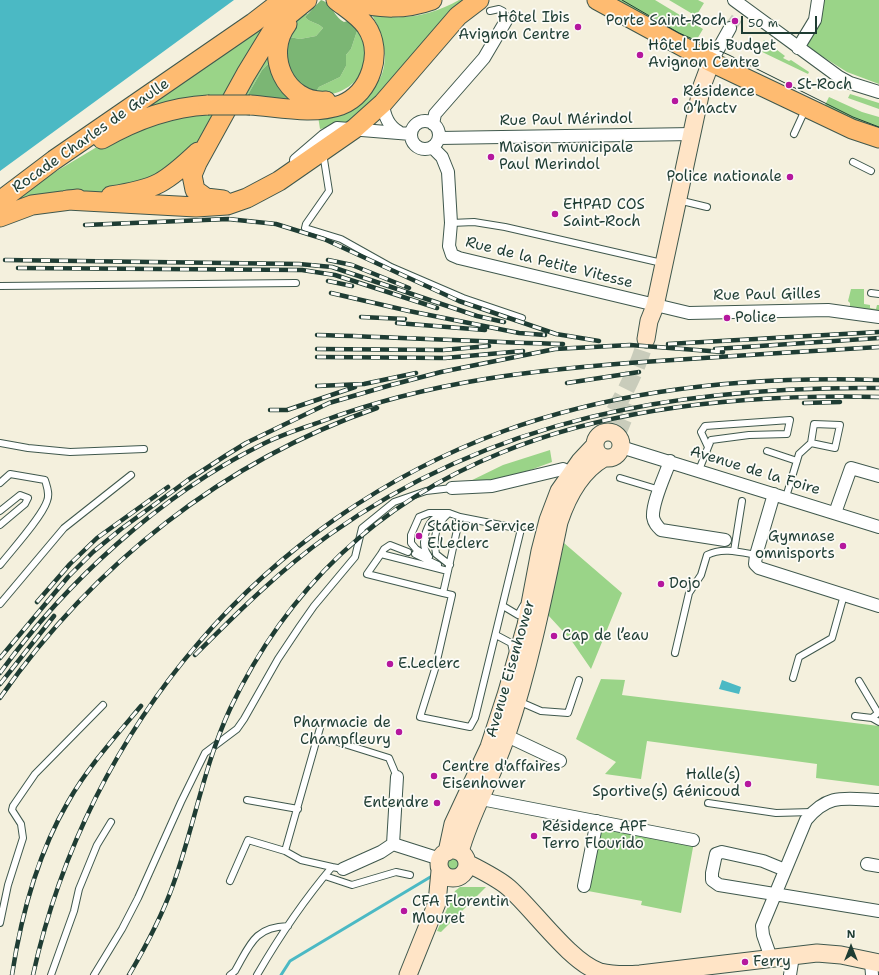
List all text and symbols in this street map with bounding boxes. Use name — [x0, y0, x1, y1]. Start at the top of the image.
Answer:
scale bar — [743, 8, 819, 34]
place label: Hôtel Ibis Avignon Centre — [458, 9, 570, 44]
place label: Porte Saint-Roch — [606, 12, 727, 30]
text: 50 m — [748, 15, 778, 31]
marker: Porte Saint-Roch — [730, 16, 740, 26]
marker: Hôtel Ibis Avignon Centre — [573, 22, 583, 32]
place label: Hôtel Ibis Budget Avignon Centre — [648, 37, 776, 72]
marker: Hôtel Ibis Budget Avignon Centre — [635, 50, 645, 60]
street label: Rocade Charles de Gaulle — [9, 75, 173, 197]
place label: St-Roch — [797, 76, 852, 94]
marker: St-Roch — [784, 80, 794, 90]
place label: Résidence O’hactv — [683, 83, 755, 118]
marker: Résidence O’hactv — [670, 96, 680, 106]
street label: Rue Paul Mérindol — [499, 110, 633, 130]
place label: Maison municipale Paul Merindol — [499, 139, 634, 174]
marker: Maison municipale Paul Merindol — [486, 152, 496, 162]
place label: Police nationale — [667, 168, 782, 186]
marker: Police nationale — [785, 172, 795, 182]
place label: EHPAD COS Saint-Roch — [563, 196, 645, 231]
marker: EHPAD COS Saint-Roch — [550, 209, 560, 219]
street label: Rue de la Petite Vitesse — [463, 233, 635, 293]
street label: Rue Paul Gilles — [713, 285, 821, 305]
place label: Police — [735, 309, 776, 327]
marker: Police — [722, 313, 732, 323]
street label: Avenue de la Foire — [688, 443, 822, 499]
place label: Station Service E.Leclerc — [427, 518, 535, 553]
place label: Gymnase omnisports — [755, 528, 835, 563]
marker: Station Service E.Leclerc — [414, 531, 424, 541]
marker: Gymnase omnisports — [838, 541, 848, 551]
place label: Dojo — [669, 575, 701, 593]
marker: Dojo — [656, 579, 666, 589]
street label: Avenue Eisenhower — [483, 598, 539, 740]
place label: Cap de l’eau — [562, 627, 649, 645]
marker: Cap de l’eau — [549, 631, 559, 641]
place label: E.Leclerc — [398, 655, 460, 673]
marker: E.Leclerc — [385, 659, 395, 669]
place label: Pharmacie de Champfleury — [293, 714, 391, 749]
marker: Pharmacie de Champfleury — [394, 727, 404, 737]
place label: Centre d'affaires Eisenhower — [442, 758, 561, 793]
place label: Halle(s) Sportive(s) Génicoud — [592, 766, 740, 801]
marker: Centre d'affaires Eisenhower — [429, 771, 439, 781]
marker: Halle(s) Sportive(s) Génicoud — [743, 779, 753, 789]
place label: Entendre — [363, 794, 429, 812]
marker: Entendre — [432, 798, 442, 808]
place label: Résidence APF Terro Flourido — [542, 818, 647, 853]
marker: Résidence APF Terro Flourido — [529, 831, 539, 841]
place label: CFA Florentin Mouret — [412, 893, 509, 928]
marker: CFA Florentin Mouret — [399, 906, 409, 916]
north arrow — [831, 927, 871, 967]
text: N — [847, 927, 855, 942]
place label: Ferry — [753, 953, 791, 971]
marker: Ferry — [740, 957, 750, 967]

